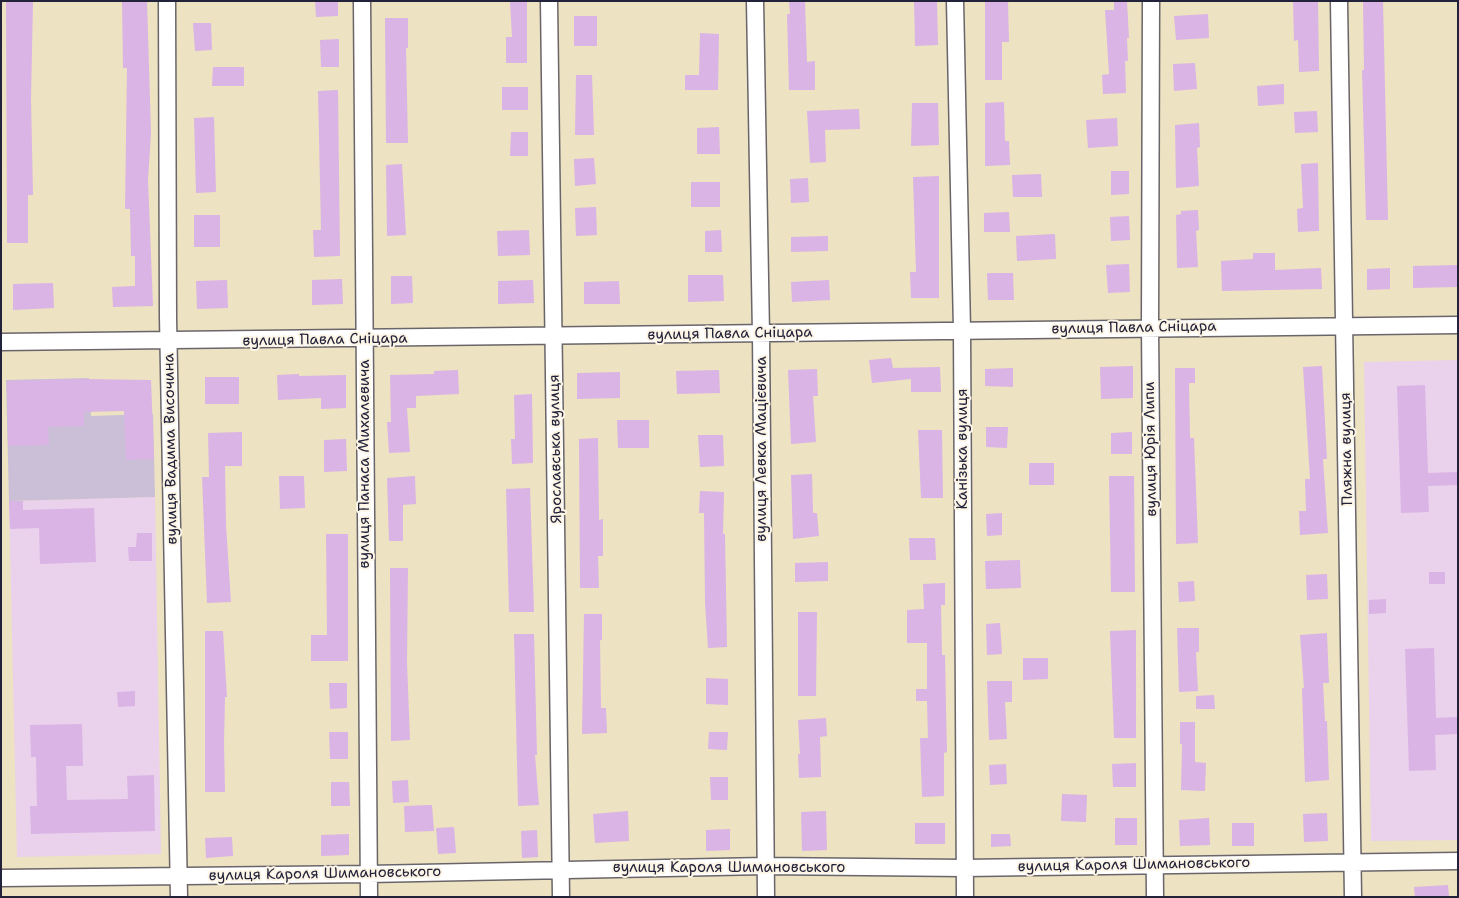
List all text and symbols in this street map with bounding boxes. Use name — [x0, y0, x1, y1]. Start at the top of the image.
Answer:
street label: вулиця Павла Сніцара — [1051, 318, 1217, 338]
street label: вулиця Павла Сніцара — [647, 324, 813, 344]
street label: вулиця Павла Сніцара — [242, 330, 408, 350]
street label: вулиця Вадима Височина — [160, 353, 182, 545]
street label: вулиця Левка Мацієвича — [753, 356, 771, 542]
street label: вулиця Панаса Михалевича — [356, 359, 374, 569]
street label: Ярославська вулиця — [546, 374, 566, 524]
street label: вулиця Юрія Липи — [1141, 381, 1161, 517]
street label: Канізька вулиця — [954, 389, 972, 509]
street label: Пляжна вулиця — [1337, 392, 1357, 506]
street label: вулиця Кароля Шимановського — [1018, 854, 1250, 876]
street label: вулиця Кароля Шимановського — [613, 859, 845, 877]
street label: вулиця Кароля Шимановського — [209, 863, 441, 885]

